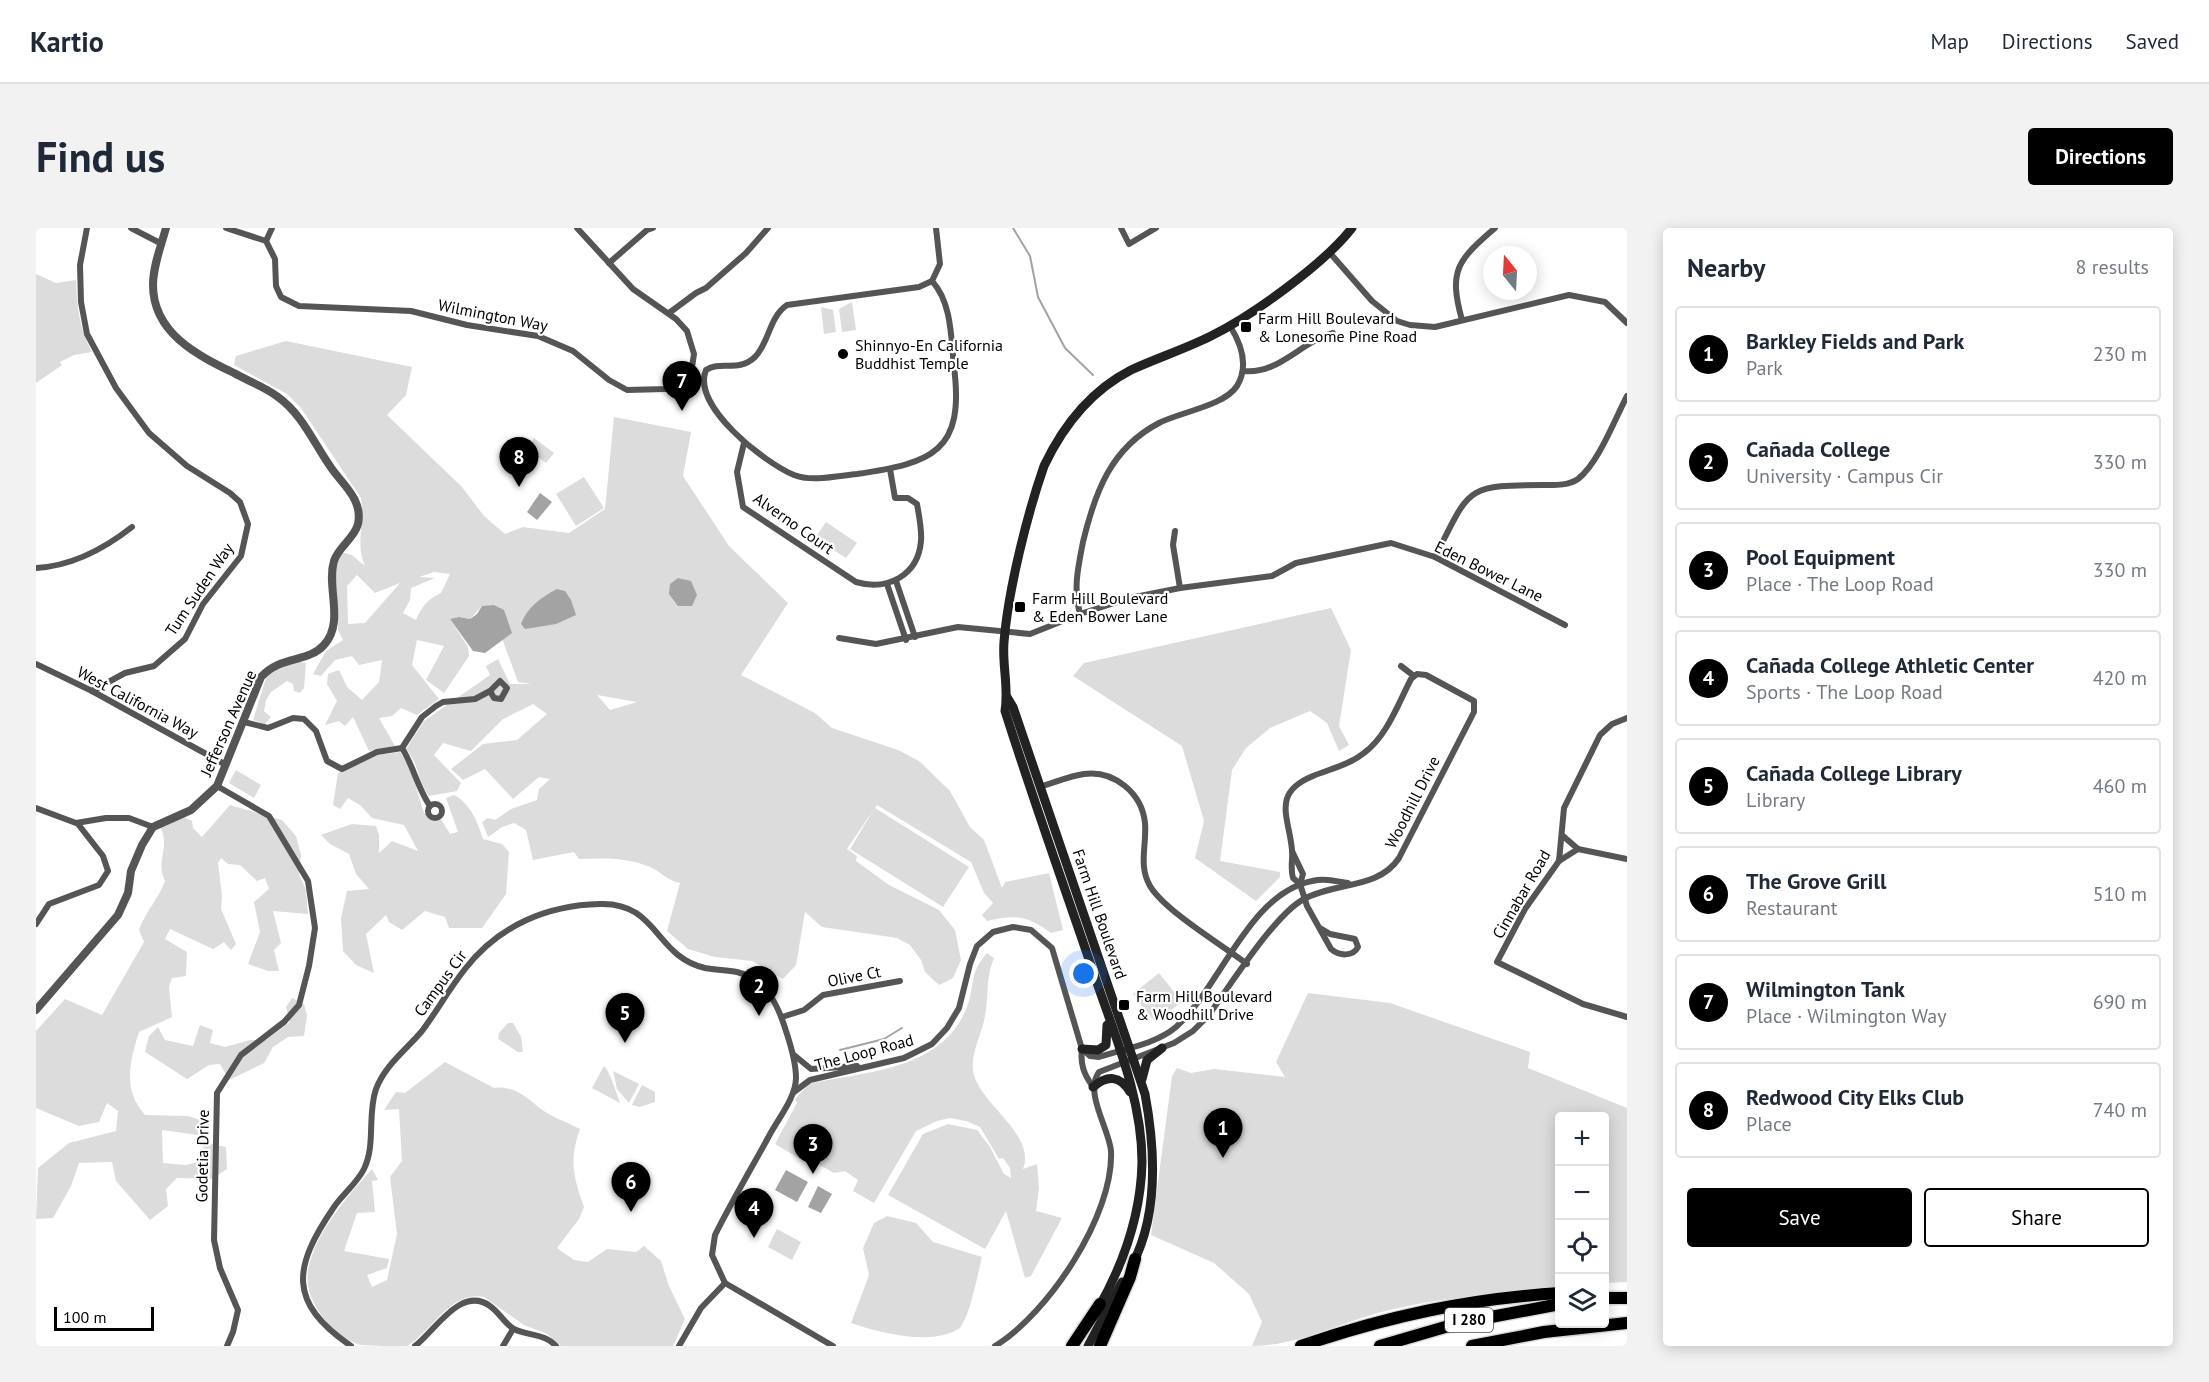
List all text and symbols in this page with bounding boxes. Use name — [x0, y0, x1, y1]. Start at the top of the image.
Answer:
text: Kartio — [30, 23, 104, 60]
text: Map — [1930, 28, 1969, 55]
text: Directions — [2002, 28, 2093, 55]
text: Saved — [2126, 28, 2179, 55]
button: Directions — [2028, 128, 2173, 185]
text: Find us — [36, 129, 165, 184]
north arrow — [1483, 246, 1537, 300]
text: Nearby — [1687, 251, 1765, 284]
text: 8 results — [2076, 254, 2149, 280]
street label: Wilmington Way — [436, 295, 550, 336]
place label: Farm Hill Boulevard & Lonesome Pine Road — [1258, 308, 1417, 346]
marker: Farm Hill Boulevard & Lonesome Pine Road — [1239, 320, 1253, 334]
text: Barkley Fields and Park — [1746, 327, 1964, 355]
place label: Shinnyo-En California Buddhist Temple — [855, 335, 1003, 373]
text: 1 — [1703, 341, 1714, 367]
text: 230 m — [2093, 341, 2147, 367]
marker: Shinnyo-En California Buddhist Temple — [836, 347, 850, 361]
text: Park — [1746, 355, 1783, 381]
pin: 7 — [662, 362, 702, 411]
text: Cañada College — [1746, 435, 1890, 463]
pin: 8 — [500, 438, 538, 487]
text: 2 — [1703, 449, 1714, 475]
text: 330 m — [2093, 449, 2147, 475]
text: University · Campus Cir — [1746, 463, 1943, 489]
street label: Alverno Court — [750, 488, 839, 558]
street label: Eden Bower Lane — [1431, 536, 1547, 606]
street label: Tum Suden Way — [161, 538, 238, 639]
text: Pool Equipment — [1746, 543, 1895, 571]
text: 3 — [1703, 557, 1714, 583]
text: 330 m — [2093, 557, 2147, 583]
text: Place · The Loop Road — [1746, 571, 1934, 597]
place label: Farm Hill Boulevard & Eden Bower Lane — [1032, 588, 1168, 626]
marker: Farm Hill Boulevard & Eden Bower Lane — [1013, 600, 1027, 614]
text: Cañada College Athletic Center — [1746, 651, 2034, 679]
street label: West California Way — [74, 662, 203, 743]
text: 4 — [1703, 665, 1714, 691]
text: 420 m — [2093, 665, 2147, 691]
street label: Jefferson Avenue — [195, 667, 260, 780]
text: Sports · The Loop Road — [1746, 679, 1943, 705]
street label: Woodhill Drive — [1380, 753, 1444, 851]
text: Cañada College Library — [1746, 759, 1962, 787]
text: 5 — [1703, 773, 1714, 799]
text: 460 m — [2093, 773, 2147, 799]
text: Library — [1746, 787, 1805, 813]
street label: Farm Hill Boulevard — [1068, 846, 1132, 982]
street label: Cinnabar Road — [1488, 846, 1554, 942]
text: The Grove Grill — [1746, 867, 1886, 895]
text: 6 — [1703, 881, 1714, 907]
text: 510 m — [2093, 881, 2147, 907]
text: Restaurant — [1746, 895, 1837, 921]
street label: Campus Cir — [409, 946, 471, 1020]
your location — [1069, 959, 1098, 988]
street label: Olive Ct — [826, 961, 883, 991]
pin: 2 — [740, 966, 778, 1016]
text: Wilmington Tank — [1746, 975, 1905, 1003]
place label: Farm Hill Boulevard & Woodhill Drive — [1136, 986, 1272, 1024]
text: 7 — [1703, 989, 1714, 1015]
text: 690 m — [2093, 989, 2147, 1015]
pin: 5 — [606, 994, 644, 1043]
marker: Farm Hill Boulevard & Woodhill Drive — [1117, 998, 1131, 1012]
text: Place · Wilmington Way — [1746, 1003, 1947, 1029]
street label: The Loop Road — [812, 1029, 916, 1075]
text: Redwood City Elks Club — [1746, 1083, 1964, 1111]
text: 8 — [1703, 1097, 1714, 1123]
text: 740 m — [2093, 1097, 2147, 1123]
pin: 1 — [1204, 1108, 1242, 1158]
street label: Godetia Drive — [191, 1109, 213, 1203]
text: Place — [1746, 1111, 1792, 1137]
map controls — [1555, 1112, 1609, 1328]
button: + — [1555, 1112, 1609, 1166]
pin: 3 — [794, 1124, 832, 1174]
pin: 6 — [612, 1162, 650, 1212]
button: − — [1555, 1166, 1609, 1220]
pin: 4 — [734, 1188, 774, 1238]
button: Save — [1687, 1188, 1912, 1247]
button: Share — [1924, 1188, 2149, 1247]
button: locate — [1555, 1220, 1609, 1274]
button: layers — [1555, 1274, 1609, 1328]
scale bar — [54, 1304, 154, 1332]
text: 100 m — [63, 1307, 106, 1327]
road number: I 280 — [1445, 1308, 1493, 1332]

